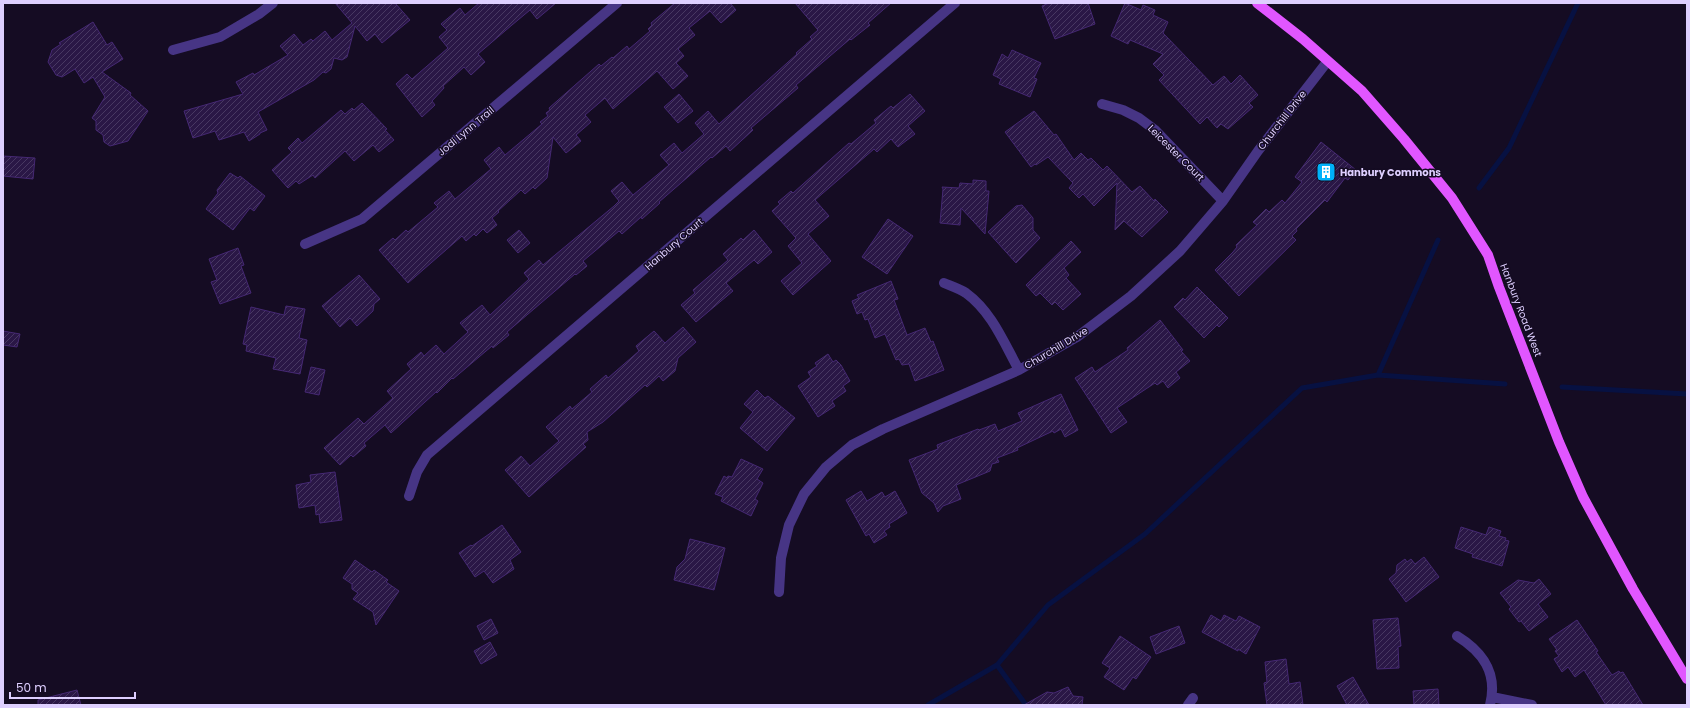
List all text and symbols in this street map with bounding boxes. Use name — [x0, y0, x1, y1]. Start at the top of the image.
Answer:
street label: Churchill Drive — [1254, 87, 1310, 153]
street label: Jodi Lynn Trail — [434, 103, 498, 159]
street label: Leicester Court — [1144, 121, 1208, 185]
building icon: Hanbury Commons — [1315, 161, 1337, 183]
place label: Hanbury Commons — [1340, 165, 1441, 180]
street label: Hanbury Court — [641, 214, 707, 274]
street label: Hanbury Road West — [1496, 261, 1546, 359]
street label: Churchill Drive — [1021, 323, 1091, 373]
scale bar — [10, 674, 135, 700]
text: 50 m — [16, 679, 47, 696]

